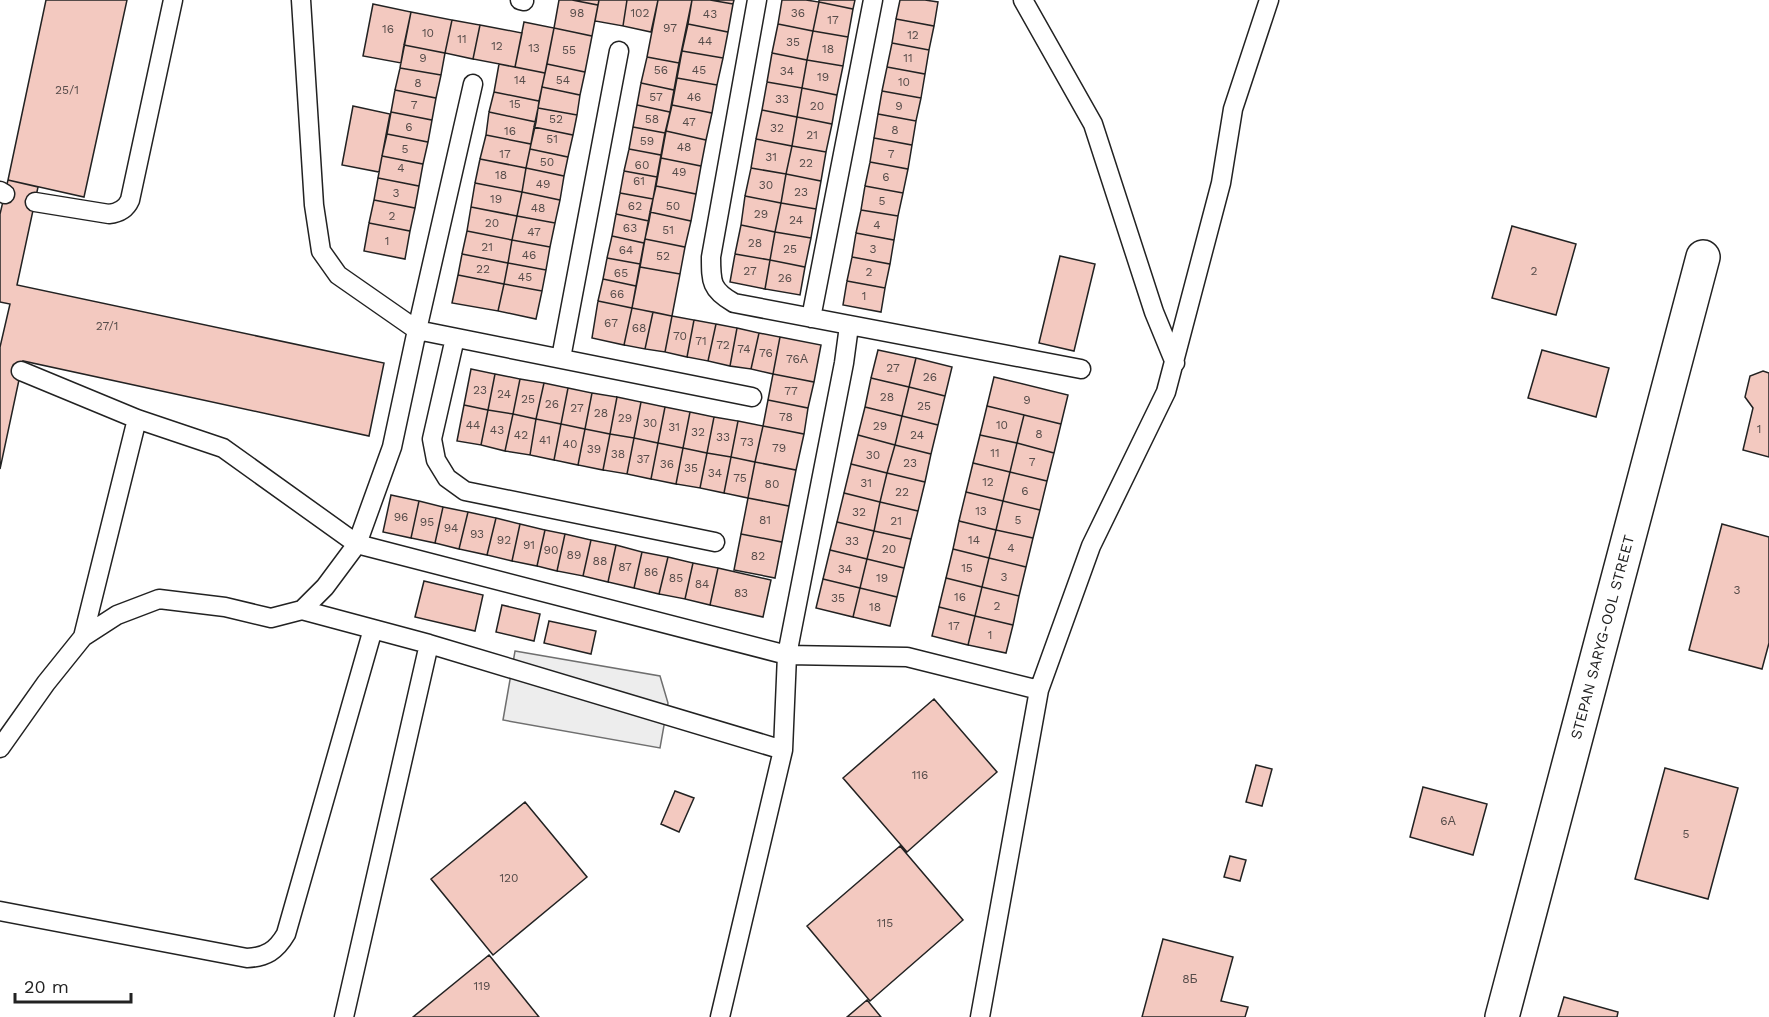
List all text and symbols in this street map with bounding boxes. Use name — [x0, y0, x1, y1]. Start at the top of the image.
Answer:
house number: 98 — [570, 6, 584, 20]
house number: 102 — [630, 6, 650, 20]
house number: 36 — [791, 6, 805, 20]
house number: 43 — [703, 7, 717, 21]
house number: 17 — [827, 13, 839, 27]
house number: 97 — [663, 21, 677, 35]
house number: 16 — [382, 22, 394, 36]
house number: 10 — [422, 26, 434, 40]
house number: 12 — [907, 28, 919, 42]
house number: 11 — [457, 32, 467, 46]
house number: 44 — [698, 34, 712, 48]
house number: 35 — [786, 35, 800, 49]
house number: 12 — [491, 39, 503, 53]
house number: 13 — [528, 41, 540, 55]
house number: 18 — [822, 42, 834, 56]
house number: 55 — [562, 43, 576, 57]
house number: 9 — [419, 51, 427, 65]
house number: 11 — [903, 51, 913, 65]
house number: 56 — [654, 63, 668, 77]
house number: 45 — [692, 63, 706, 77]
house number: 34 — [780, 64, 794, 78]
house number: 19 — [817, 70, 829, 84]
house number: 14 — [514, 73, 526, 87]
house number: 54 — [556, 73, 570, 87]
house number: 10 — [898, 75, 910, 89]
house number: 8 — [414, 76, 422, 90]
house number: 25/1 — [55, 83, 79, 97]
house number: 57 — [649, 90, 663, 104]
house number: 46 — [687, 90, 701, 104]
house number: 33 — [775, 92, 789, 106]
house number: 15 — [509, 97, 521, 111]
house number: 7 — [411, 98, 418, 112]
house number: 20 — [810, 99, 824, 113]
house number: 9 — [895, 99, 903, 113]
house number: 52 — [549, 112, 563, 126]
house number: 58 — [645, 112, 659, 126]
house number: 47 — [682, 115, 696, 129]
house number: 6 — [405, 120, 413, 134]
house number: 32 — [770, 121, 784, 135]
house number: 8 — [891, 123, 899, 137]
house number: 16 — [504, 124, 516, 138]
house number: 21 — [806, 128, 818, 142]
house number: 51 — [546, 132, 558, 146]
house number: 59 — [640, 134, 654, 148]
house number: 48 — [677, 140, 691, 154]
house number: 5 — [402, 142, 409, 156]
house number: 17 — [499, 147, 511, 161]
house number: 7 — [888, 147, 895, 161]
house number: 31 — [765, 150, 777, 164]
house number: 50 — [540, 155, 554, 169]
house number: 22 — [799, 156, 813, 170]
house number: 60 — [635, 158, 649, 172]
house number: 4 — [397, 161, 405, 175]
house number: 49 — [672, 165, 686, 179]
house number: 18 — [495, 168, 507, 182]
house number: 6 — [882, 170, 890, 184]
house number: 61 — [633, 174, 645, 188]
house number: 49 — [536, 177, 550, 191]
house number: 30 — [759, 178, 773, 192]
house number: 23 — [794, 185, 808, 199]
house number: 3 — [393, 186, 400, 200]
house number: 19 — [490, 192, 502, 206]
house number: 5 — [879, 194, 886, 208]
house number: 62 — [628, 199, 642, 213]
house number: 50 — [666, 199, 680, 213]
house number: 48 — [531, 201, 545, 215]
house number: 29 — [754, 207, 768, 221]
house number: 2 — [389, 209, 396, 223]
house number: 24 — [789, 213, 803, 227]
house number: 20 — [485, 216, 499, 230]
house number: 4 — [873, 218, 881, 232]
house number: 63 — [623, 221, 637, 235]
house number: 51 — [662, 223, 674, 237]
house number: 47 — [527, 225, 541, 239]
house number: 1 — [385, 234, 389, 248]
house number: 28 — [748, 236, 762, 250]
house number: 21 — [481, 240, 493, 254]
house number: 25 — [783, 242, 797, 256]
house number: 3 — [870, 242, 877, 256]
house number: 64 — [619, 243, 633, 257]
house number: 46 — [522, 248, 536, 262]
house number: 52 — [656, 249, 670, 263]
house number: 22 — [476, 262, 490, 276]
house number: 27 — [743, 264, 757, 278]
house number: 2 — [1531, 264, 1538, 278]
house number: 2 — [866, 265, 873, 279]
house number: 65 — [614, 266, 628, 280]
house number: 45 — [518, 270, 532, 284]
house number: 26 — [778, 271, 792, 285]
house number: 66 — [610, 287, 624, 301]
house number: 1 — [862, 289, 866, 303]
house number: 67 — [604, 316, 618, 330]
house number: 27/1 — [96, 319, 118, 333]
house number: 68 — [632, 321, 646, 335]
house number: 70 — [673, 329, 687, 343]
house number: 71 — [695, 334, 707, 348]
house number: 72 — [716, 338, 730, 352]
house number: 74 — [737, 342, 751, 356]
house number: 76 — [759, 346, 773, 360]
house number: 76А — [786, 352, 808, 366]
house number: 27 — [886, 361, 900, 375]
house number: 26 — [923, 370, 937, 384]
house number: 23 — [473, 383, 487, 397]
house number: 77 — [784, 384, 798, 398]
house number: 24 — [497, 387, 511, 401]
house number: 28 — [880, 390, 894, 404]
house number: 25 — [521, 392, 535, 406]
house number: 9 — [1023, 393, 1031, 407]
house number: 26 — [545, 397, 559, 411]
house number: 25 — [917, 399, 931, 413]
house number: 27 — [570, 401, 584, 415]
house number: 28 — [594, 406, 608, 420]
house number: 78 — [779, 410, 793, 424]
house number: 29 — [618, 411, 632, 425]
house number: 30 — [643, 416, 657, 430]
house number: 44 — [466, 418, 480, 432]
house number: 10 — [996, 418, 1008, 432]
house number: 29 — [873, 419, 887, 433]
house number: 31 — [668, 420, 680, 434]
house number: 1 — [1757, 422, 1761, 436]
house number: 43 — [490, 423, 504, 437]
house number: 32 — [691, 425, 705, 439]
house number: 8 — [1035, 427, 1043, 441]
house number: 42 — [514, 428, 528, 442]
house number: 24 — [910, 428, 924, 442]
house number: 33 — [716, 430, 730, 444]
house number: 41 — [539, 433, 551, 447]
house number: 73 — [740, 435, 754, 449]
house number: 40 — [563, 437, 577, 451]
house number: 79 — [772, 441, 786, 455]
house number: 39 — [587, 442, 601, 456]
house number: 11 — [990, 446, 1000, 460]
house number: 38 — [611, 447, 625, 461]
house number: 30 — [866, 448, 880, 462]
house number: 37 — [636, 452, 650, 466]
house number: 7 — [1029, 455, 1036, 469]
house number: 23 — [903, 456, 917, 470]
house number: 36 — [660, 457, 674, 471]
house number: 35 — [684, 461, 698, 475]
house number: 34 — [708, 466, 722, 480]
house number: 75 — [733, 471, 747, 485]
house number: 12 — [982, 475, 994, 489]
house number: 31 — [860, 476, 872, 490]
house number: 80 — [765, 477, 779, 491]
house number: 6 — [1021, 484, 1029, 498]
house number: 22 — [895, 485, 909, 499]
house number: 13 — [975, 504, 987, 518]
house number: 32 — [852, 505, 866, 519]
house number: 96 — [394, 510, 408, 524]
house number: 81 — [759, 513, 771, 527]
house number: 5 — [1015, 513, 1022, 527]
house number: 21 — [890, 514, 902, 528]
house number: 95 — [420, 515, 434, 529]
house number: 94 — [444, 521, 458, 535]
house number: 93 — [470, 527, 484, 541]
house number: 92 — [497, 533, 511, 547]
house number: 14 — [968, 533, 980, 547]
street label: STEPAN SARYG-OOL STREET — [1567, 533, 1638, 741]
house number: 33 — [845, 534, 859, 548]
house number: 91 — [523, 538, 535, 552]
house number: 4 — [1007, 541, 1015, 555]
house number: 20 — [882, 542, 896, 556]
house number: 90 — [544, 543, 558, 557]
house number: 89 — [567, 548, 581, 562]
house number: 82 — [751, 549, 765, 563]
house number: 88 — [593, 554, 607, 568]
house number: 87 — [618, 560, 632, 574]
house number: 15 — [961, 561, 973, 575]
house number: 34 — [838, 562, 852, 576]
house number: 86 — [644, 565, 658, 579]
house number: 3 — [1001, 570, 1008, 584]
house number: 85 — [669, 571, 683, 585]
house number: 19 — [876, 571, 888, 585]
house number: 84 — [695, 577, 709, 591]
house number: 3 — [1734, 583, 1741, 597]
house number: 83 — [734, 586, 748, 600]
house number: 16 — [954, 590, 966, 604]
house number: 35 — [831, 591, 845, 605]
house number: 2 — [994, 599, 1001, 613]
house number: 18 — [869, 600, 881, 614]
house number: 17 — [948, 619, 960, 633]
house number: 1 — [988, 628, 992, 642]
house number: 116 — [912, 768, 928, 782]
house number: 6А — [1440, 814, 1456, 828]
house number: 5 — [1683, 827, 1690, 841]
house number: 120 — [499, 871, 519, 885]
house number: 115 — [877, 916, 893, 930]
scale bar — [15, 966, 130, 1004]
house number: 8Б — [1182, 972, 1198, 986]
text: 20 m — [24, 976, 69, 997]
house number: 119 — [474, 979, 490, 993]

